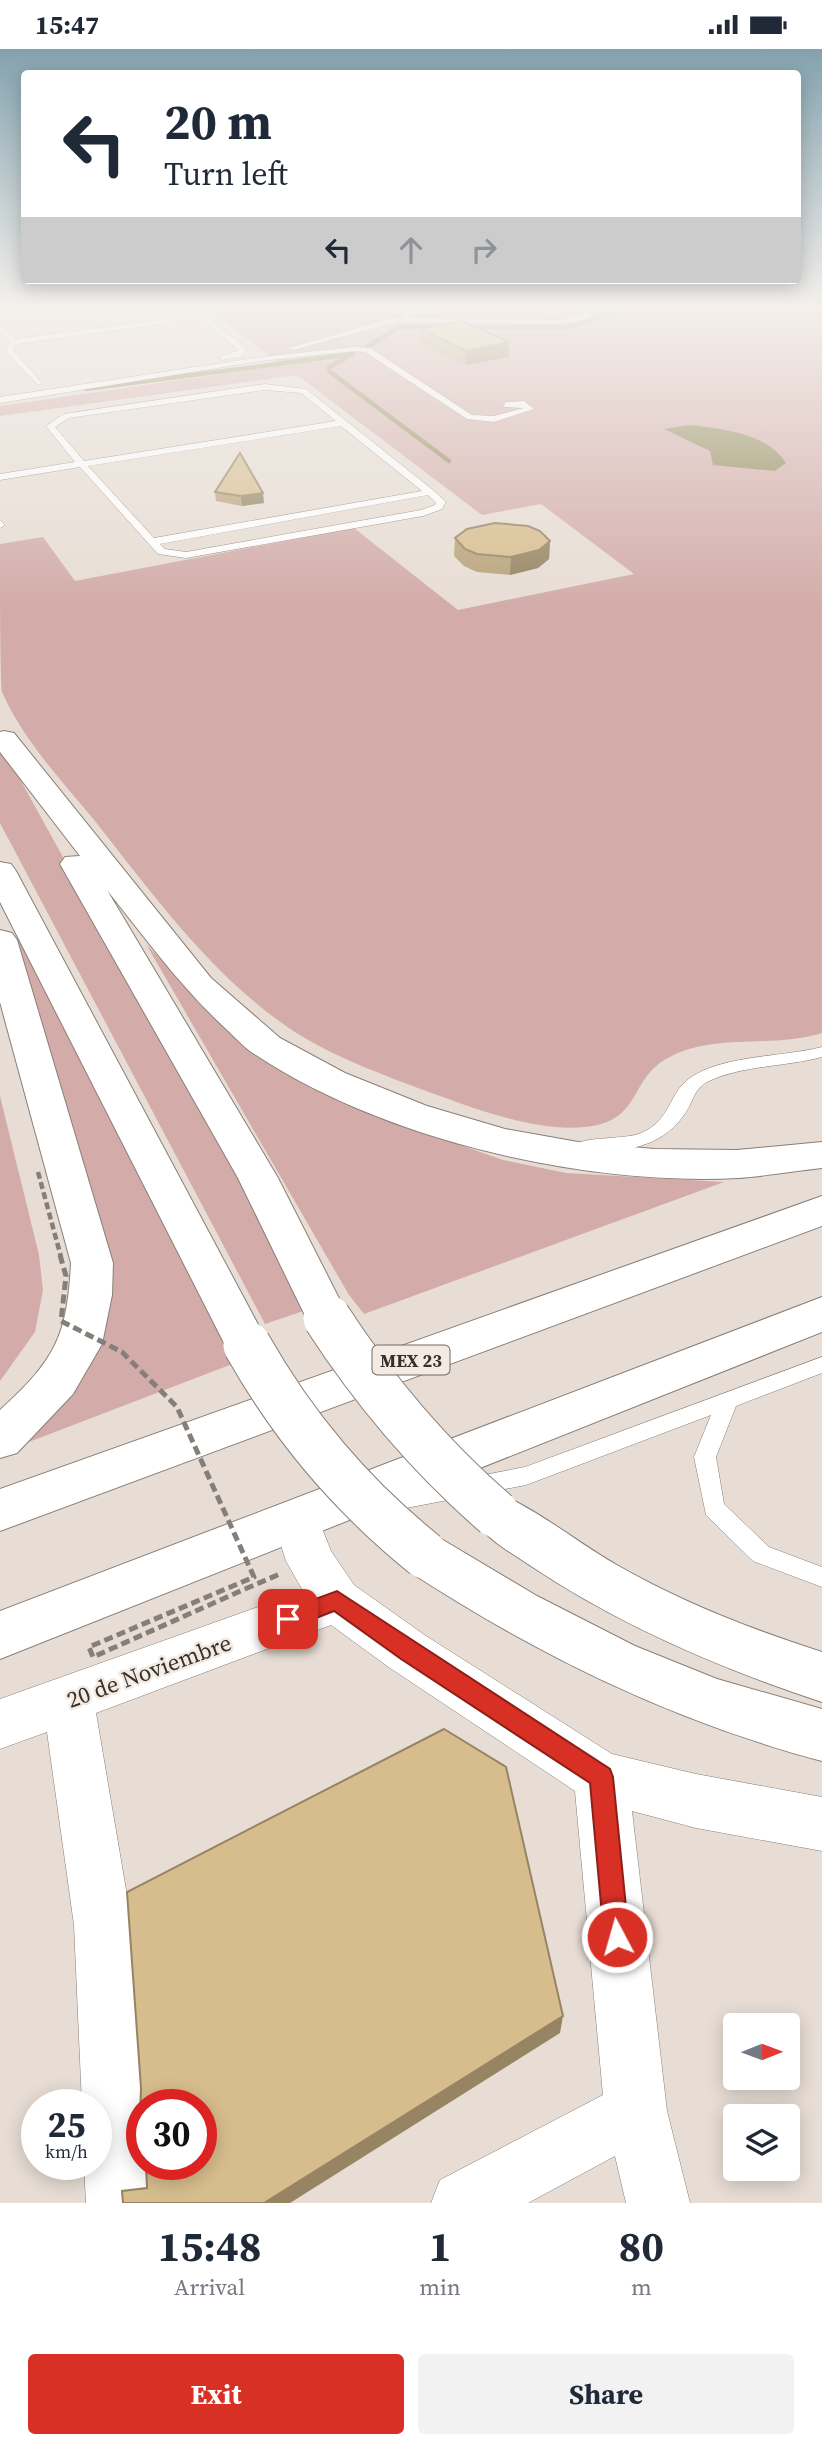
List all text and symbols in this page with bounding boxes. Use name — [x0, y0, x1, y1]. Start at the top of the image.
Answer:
text: 15:47 — [35, 7, 99, 43]
text: 20 m — [164, 88, 272, 155]
icon: left — [49, 98, 140, 189]
text: Turn left — [164, 152, 288, 196]
icon: left — [319, 231, 357, 269]
icon: ahead — [392, 231, 430, 269]
icon: right — [465, 231, 503, 269]
road number: MEX 23 — [372, 1345, 450, 1375]
pin — [258, 1589, 318, 1649]
icon: arrive — [269, 1600, 307, 1638]
street label: 20 de Noviembre — [62, 1626, 236, 1716]
position arrow — [580, 1900, 654, 1974]
north arrow — [723, 2013, 800, 2089]
map controls — [723, 2013, 800, 2181]
speed limit sign: 30 — [126, 2089, 217, 2180]
text: 25 — [48, 2101, 85, 2149]
button: layers — [723, 2104, 800, 2181]
text: km/h — [45, 2139, 88, 2164]
text: 15:48 — [158, 2217, 261, 2275]
text: 1 — [429, 2217, 451, 2275]
text: 80 — [619, 2217, 664, 2275]
text: Arrival — [174, 2271, 245, 2303]
text: min — [419, 2271, 461, 2303]
text: m — [631, 2271, 652, 2303]
button: Exit — [28, 2354, 404, 2434]
button: Share — [418, 2354, 794, 2434]

